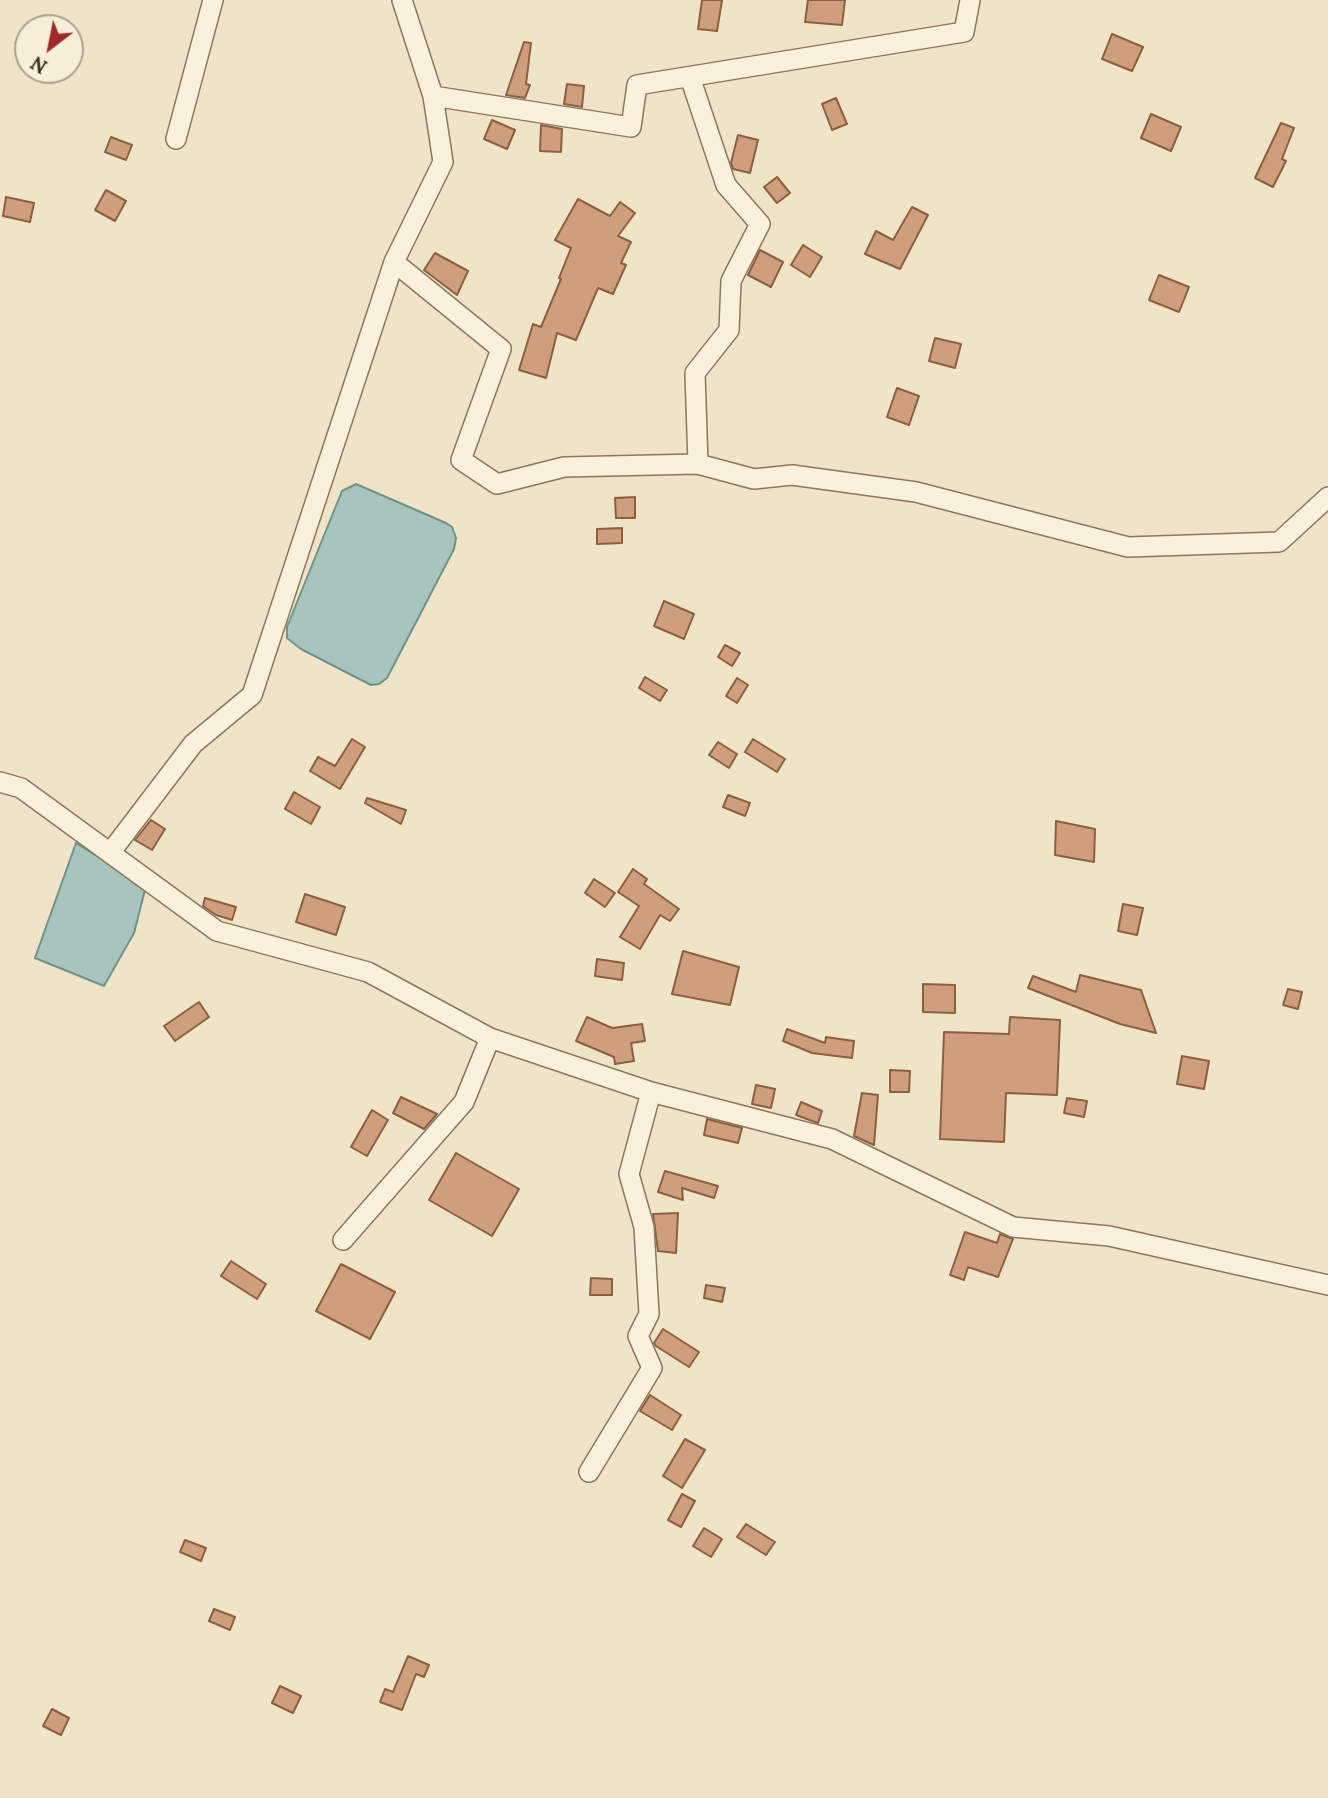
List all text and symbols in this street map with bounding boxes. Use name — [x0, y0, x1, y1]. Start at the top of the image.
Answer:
north arrow — [14, 14, 84, 84]
text: N — [26, 51, 52, 79]

